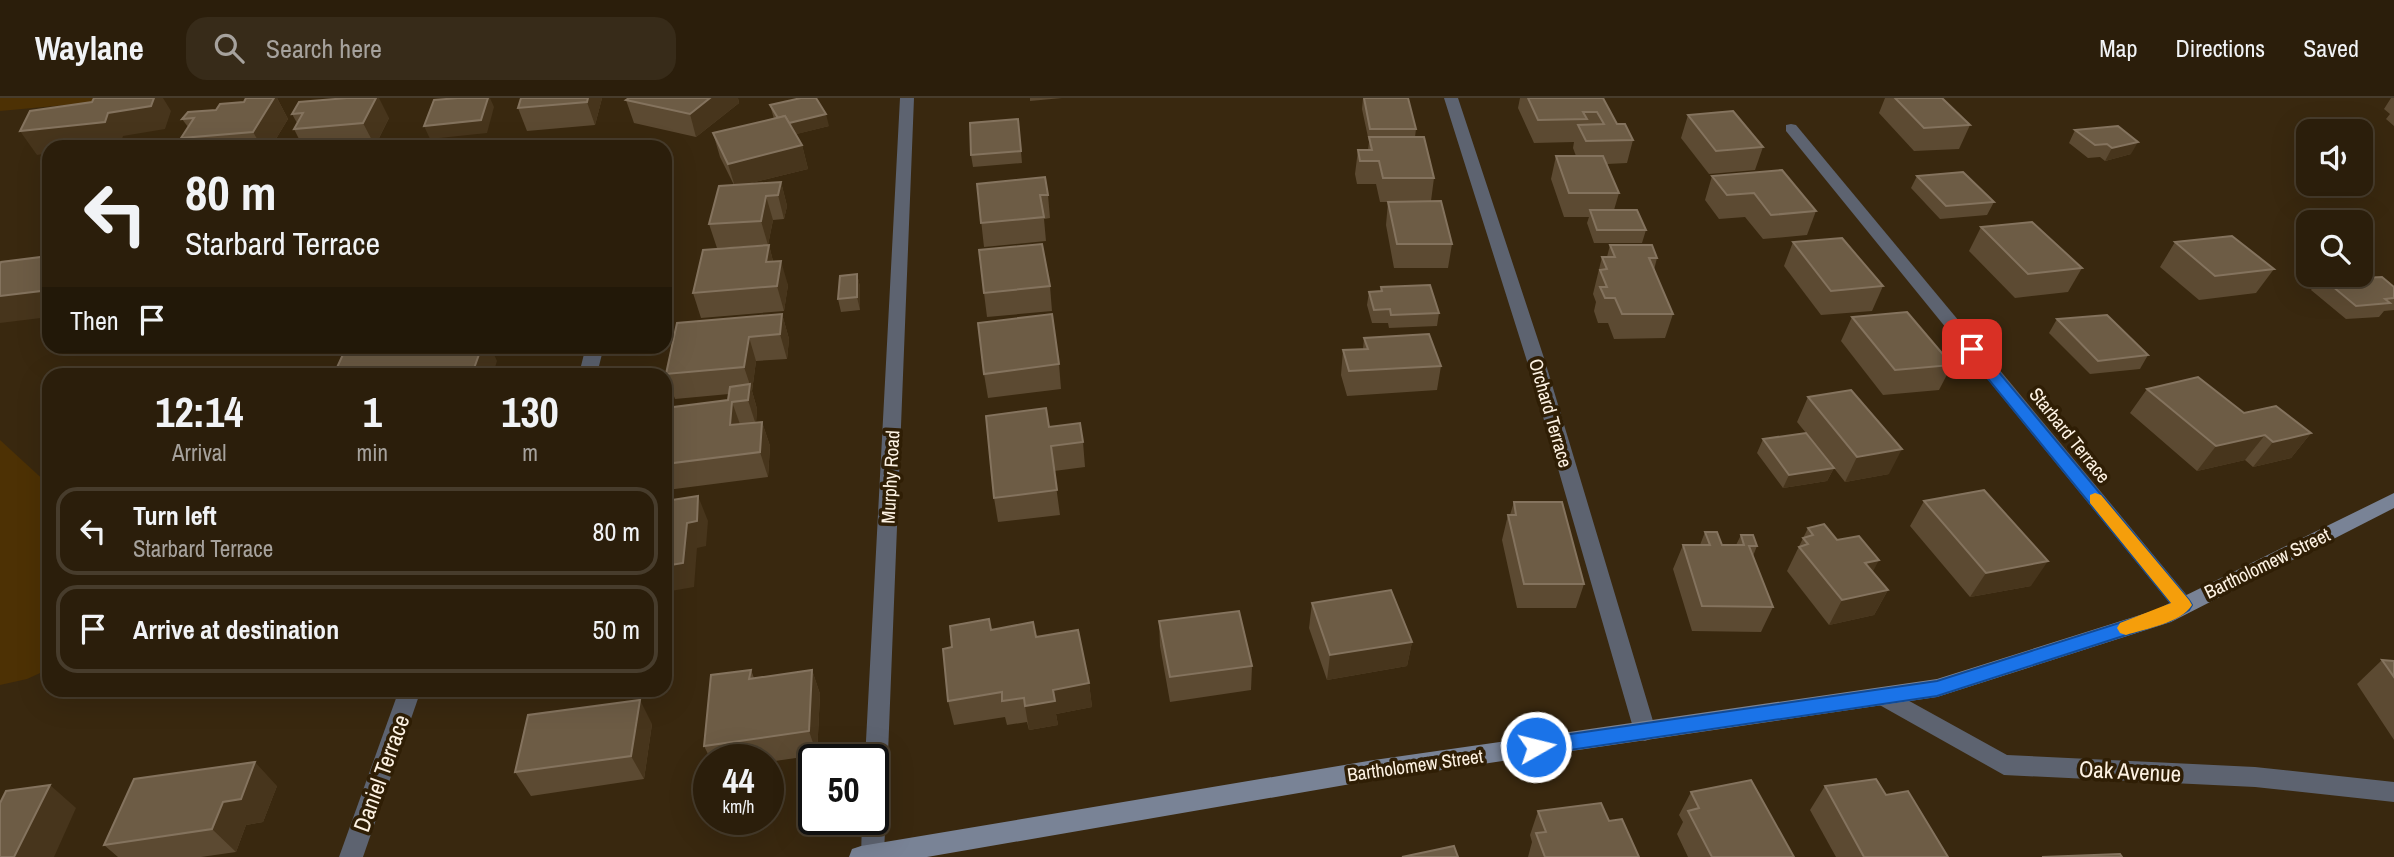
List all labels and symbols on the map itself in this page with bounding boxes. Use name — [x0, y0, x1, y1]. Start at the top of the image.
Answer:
pin — [1942, 319, 2002, 379]
street label: Orchard Terrace — [1523, 355, 1579, 471]
street label: Starbard Terrace — [2023, 382, 2117, 488]
street label: Murphy Road — [875, 430, 905, 524]
street label: Bartholomew Street — [2200, 521, 2335, 605]
street label: Daniel Terrace — [346, 710, 416, 836]
position arrow — [1499, 710, 1573, 784]
street label: Bartholomew Street — [1345, 743, 1485, 787]
speed limit sign: 50 — [798, 744, 889, 835]
street label: Oak Avenue — [2078, 753, 2182, 789]

